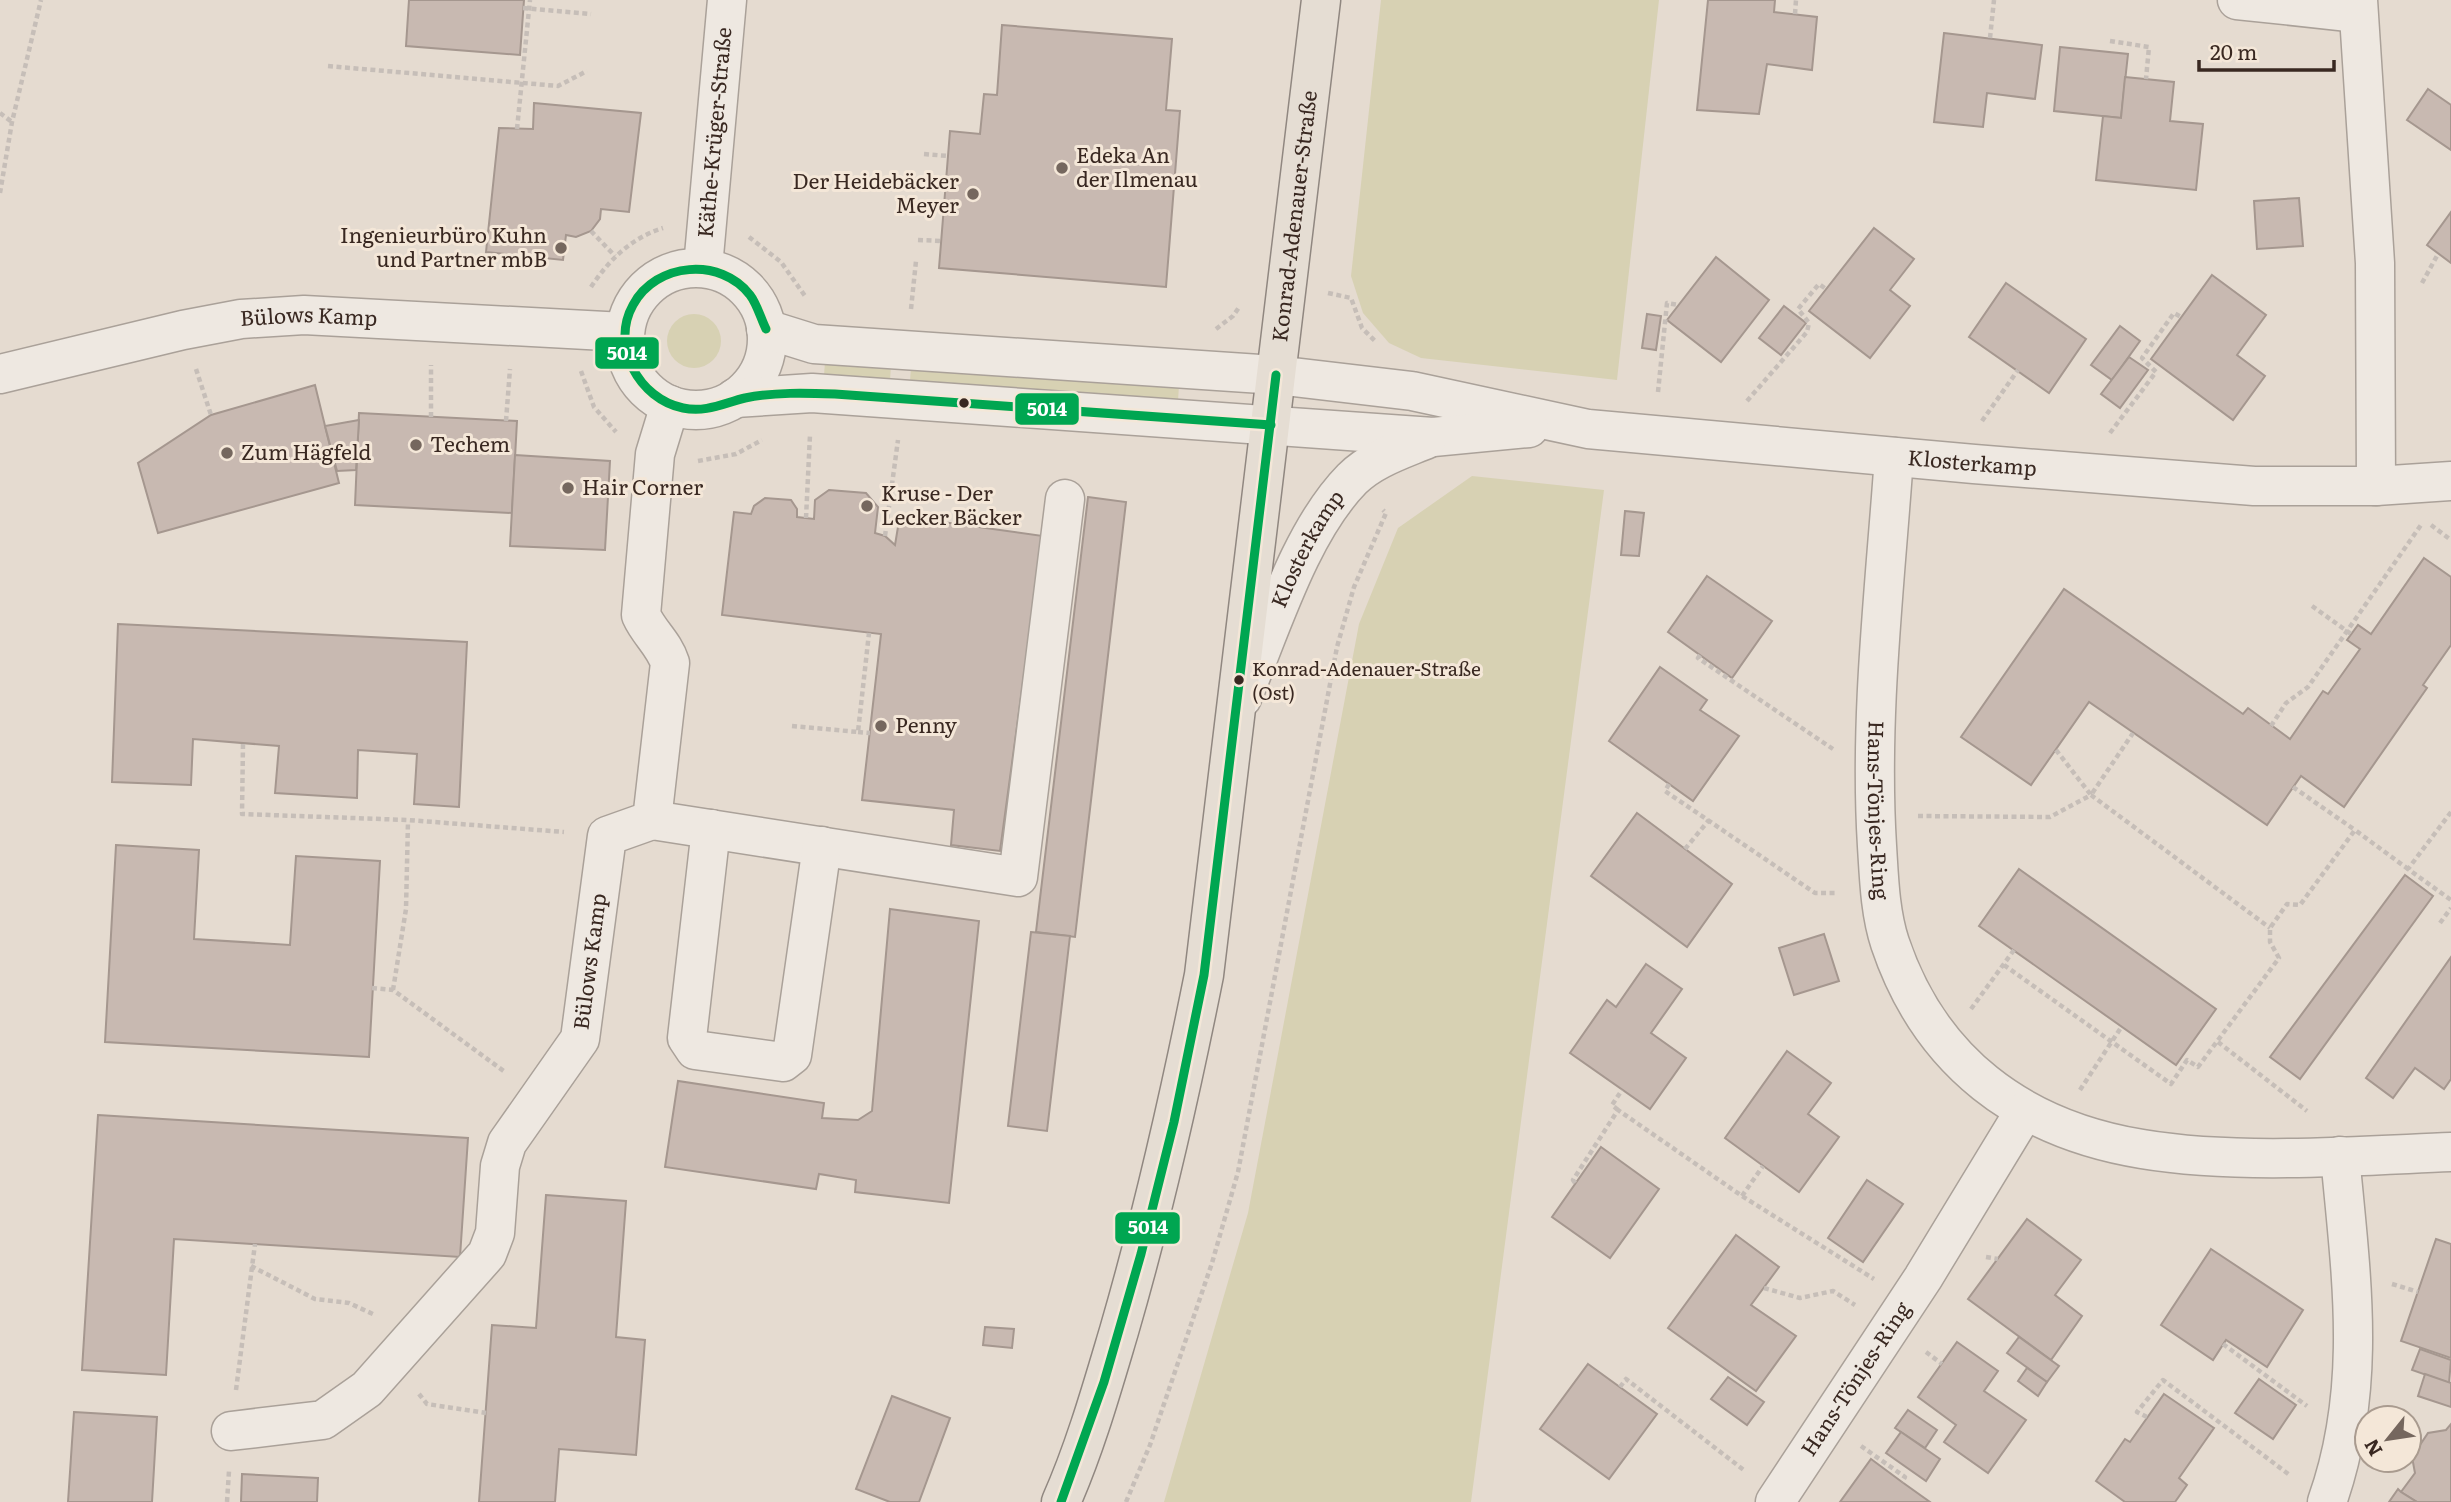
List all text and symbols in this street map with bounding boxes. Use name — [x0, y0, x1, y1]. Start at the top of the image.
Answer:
street label: Käthe-Krüger-Straße — [688, 26, 738, 239]
scale bar — [2199, 28, 2334, 72]
text: 20 m — [2210, 35, 2257, 66]
street label: Konrad-Adenauer-Straße — [1262, 88, 1323, 343]
place label: Edeka An der Ilmenau — [1076, 138, 1198, 193]
marker: Edeka An der Ilmenau — [1054, 160, 1070, 176]
place label: Der Heidebäcker Meyer — [792, 164, 959, 219]
marker: Der Heidebäcker Meyer — [965, 186, 981, 202]
place label: Ingenieurbüro Kuhn und Partner mbB — [340, 218, 547, 273]
marker: Ingenieurbüro Kuhn und Partner mbB — [553, 240, 569, 256]
street label: Bülows Kamp — [239, 297, 378, 332]
line badge: 5014 — [594, 336, 660, 370]
text: 5014 — [607, 338, 648, 366]
line badge: 5014 — [1014, 392, 1080, 426]
text: 5014 — [1027, 394, 1068, 422]
unlabelled marker — [957, 396, 971, 410]
place label: Techem — [430, 427, 510, 458]
place label: Zum Hägfeld — [241, 435, 371, 466]
marker: Techem — [408, 437, 424, 453]
street label: Klosterkamp — [1906, 440, 2038, 482]
marker: Zum Hägfeld — [219, 445, 235, 461]
place label: Hair Corner — [582, 470, 703, 501]
place label: Kruse - Der Lecker Bäcker — [881, 476, 1022, 531]
marker: Hair Corner — [560, 480, 576, 496]
street label: Klosterkamp — [1261, 482, 1350, 612]
marker: Kruse - Der Lecker Bäcker — [859, 498, 875, 514]
place label: Konrad-Adenauer-Straße (Ost) — [1252, 654, 1481, 706]
marker: Konrad-Adenauer-Straße (Ost) — [1232, 673, 1246, 687]
place label: Penny — [895, 708, 958, 739]
marker: Penny — [873, 718, 889, 734]
street label: Hans-Tönjes-Ring — [1862, 720, 1899, 902]
street label: Bülows Kamp — [563, 891, 612, 1031]
line badge: 5014 — [1114, 1211, 1181, 1245]
text: 5014 — [1128, 1212, 1169, 1240]
street label: Hans-Tönjes-Ring — [1792, 1294, 1917, 1461]
north arrow — [2353, 1404, 2423, 1474]
text: N — [2356, 1434, 2389, 1462]

